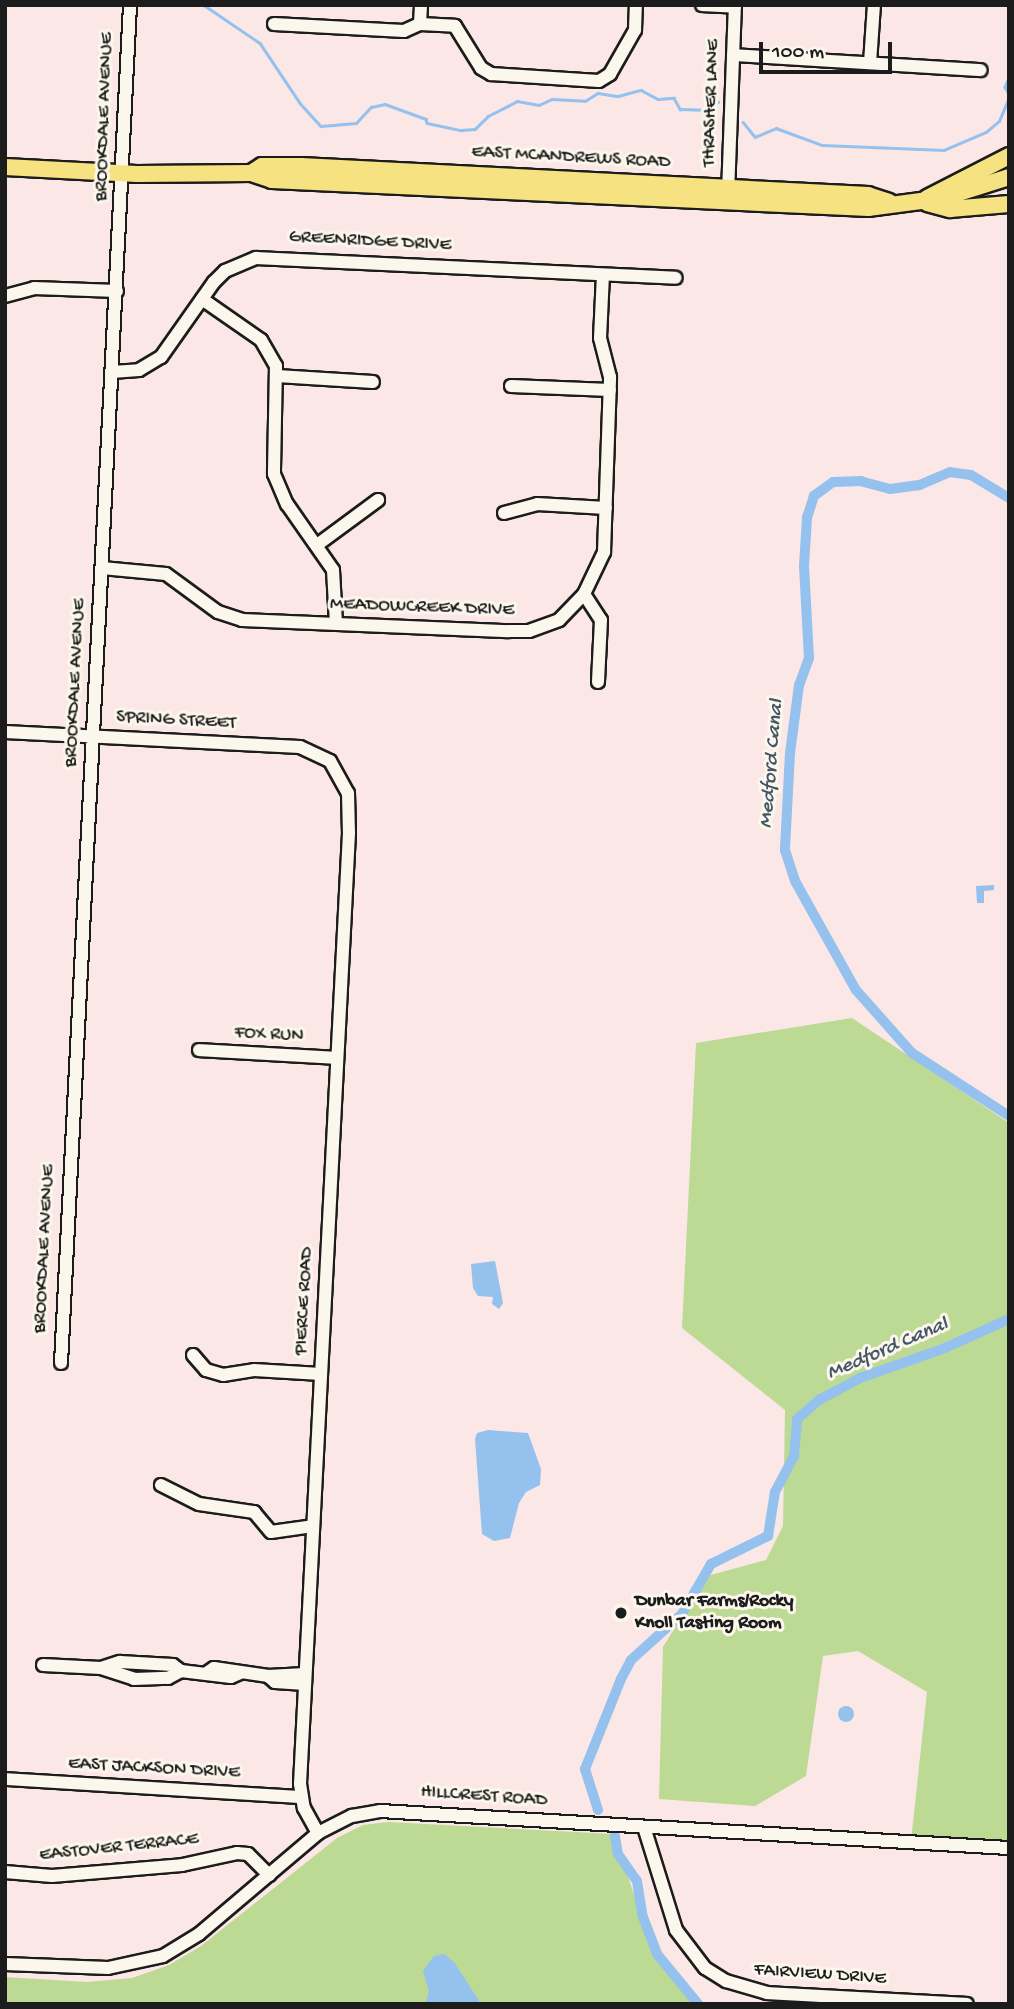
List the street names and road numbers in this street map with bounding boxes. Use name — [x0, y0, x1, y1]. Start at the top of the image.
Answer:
street label: BROOKDALE AVENUE — [91, 32, 119, 202]
street label: THRASHER LANE — [698, 39, 726, 167]
street label: EAST MCANDREWS ROAD — [471, 141, 671, 175]
street label: GREENRIDGE DRIVE — [288, 226, 452, 258]
street label: MEADOWCREEK DRIVE — [329, 593, 515, 623]
street label: BROOKDALE AVENUE — [60, 598, 92, 768]
street label: SPRING STREET — [116, 706, 236, 736]
street label: FOX RUN — [234, 1022, 304, 1048]
street label: BROOKDALE AVENUE — [29, 1164, 61, 1334]
street label: PIERCE ROAD — [291, 1246, 319, 1356]
street label: EAST JACKSON DRIVE — [67, 1753, 241, 1785]
street label: HILLCREST ROAD — [420, 1781, 548, 1813]
street label: EASTOVER TERRACE — [38, 1828, 200, 1868]
street label: FAIRVIEW DRIVE — [753, 1959, 887, 1991]

